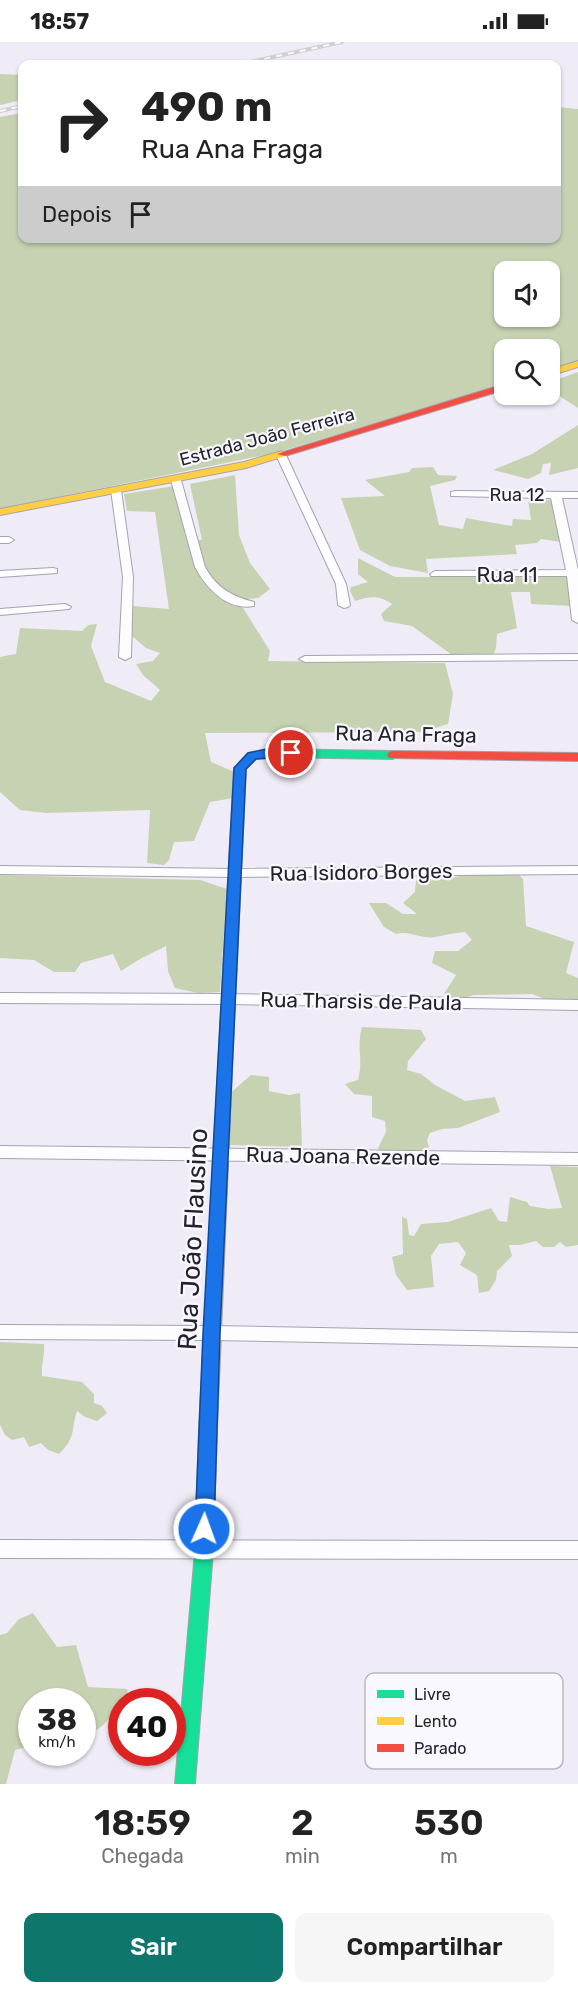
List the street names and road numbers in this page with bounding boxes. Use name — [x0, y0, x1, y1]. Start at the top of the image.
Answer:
street label: Estrada João Ferreira — [177, 403, 357, 471]
street label: Rua 12 — [489, 484, 545, 506]
street label: Rua 11 — [476, 562, 538, 587]
street label: Rua Ana Fraga — [335, 720, 477, 748]
street label: Rua Isidoro Borges — [269, 858, 453, 886]
street label: Rua Tharsis de Paula — [260, 987, 462, 1015]
street label: Rua João Flausino — [172, 1127, 214, 1351]
street label: Rua Joana Rezende — [246, 1142, 440, 1170]

